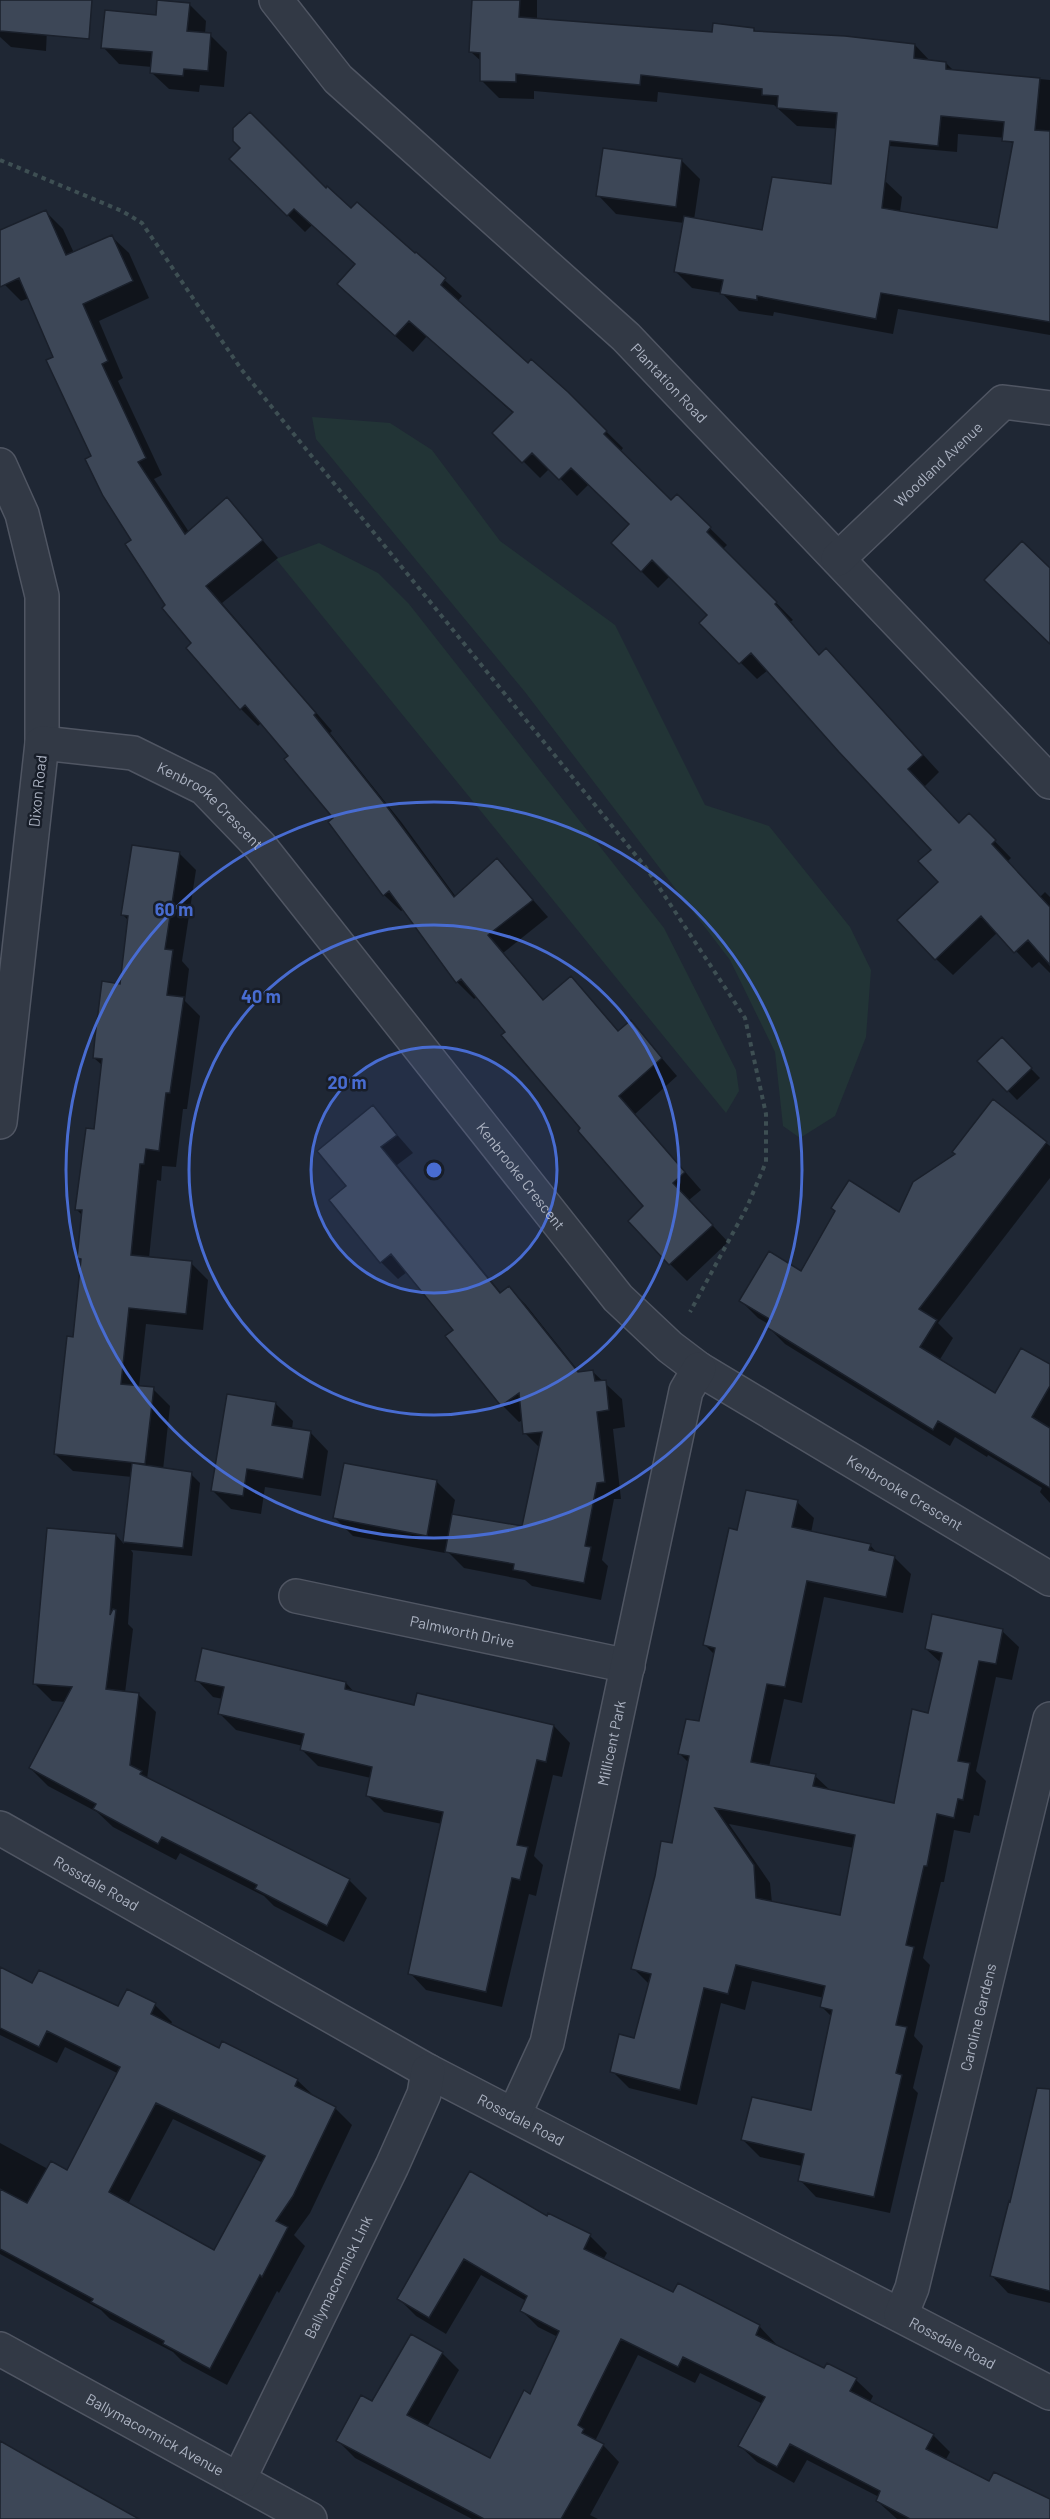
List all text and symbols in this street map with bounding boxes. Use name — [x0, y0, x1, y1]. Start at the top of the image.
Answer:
street label: Plantation Road — [627, 339, 711, 426]
street label: Woodland Avenue — [890, 418, 986, 510]
street label: Dixon Road — [24, 754, 50, 828]
street label: Kenbrooke Crescent — [154, 757, 267, 853]
text: 60 m — [155, 898, 193, 920]
text: 40 m — [241, 985, 281, 1007]
text: 20 m — [328, 1071, 366, 1093]
street label: Kenbrooke Crescent — [473, 1118, 569, 1233]
centre of rings — [424, 1160, 444, 1180]
street label: Kenbrooke Crescent — [844, 1451, 966, 1534]
street label: Palmworth Drive — [408, 1611, 516, 1651]
street label: Millicent Park — [593, 1698, 629, 1787]
street label: Rossdale Road — [51, 1852, 142, 1914]
street label: Caroline Gardens — [956, 1961, 999, 2073]
street label: Rossdale Road — [475, 2089, 567, 2149]
street label: Ballymacormick Link — [300, 2212, 376, 2341]
street label: Rossdale Road — [906, 2313, 999, 2372]
street label: Ballymacormick Avenue — [83, 2389, 227, 2479]

